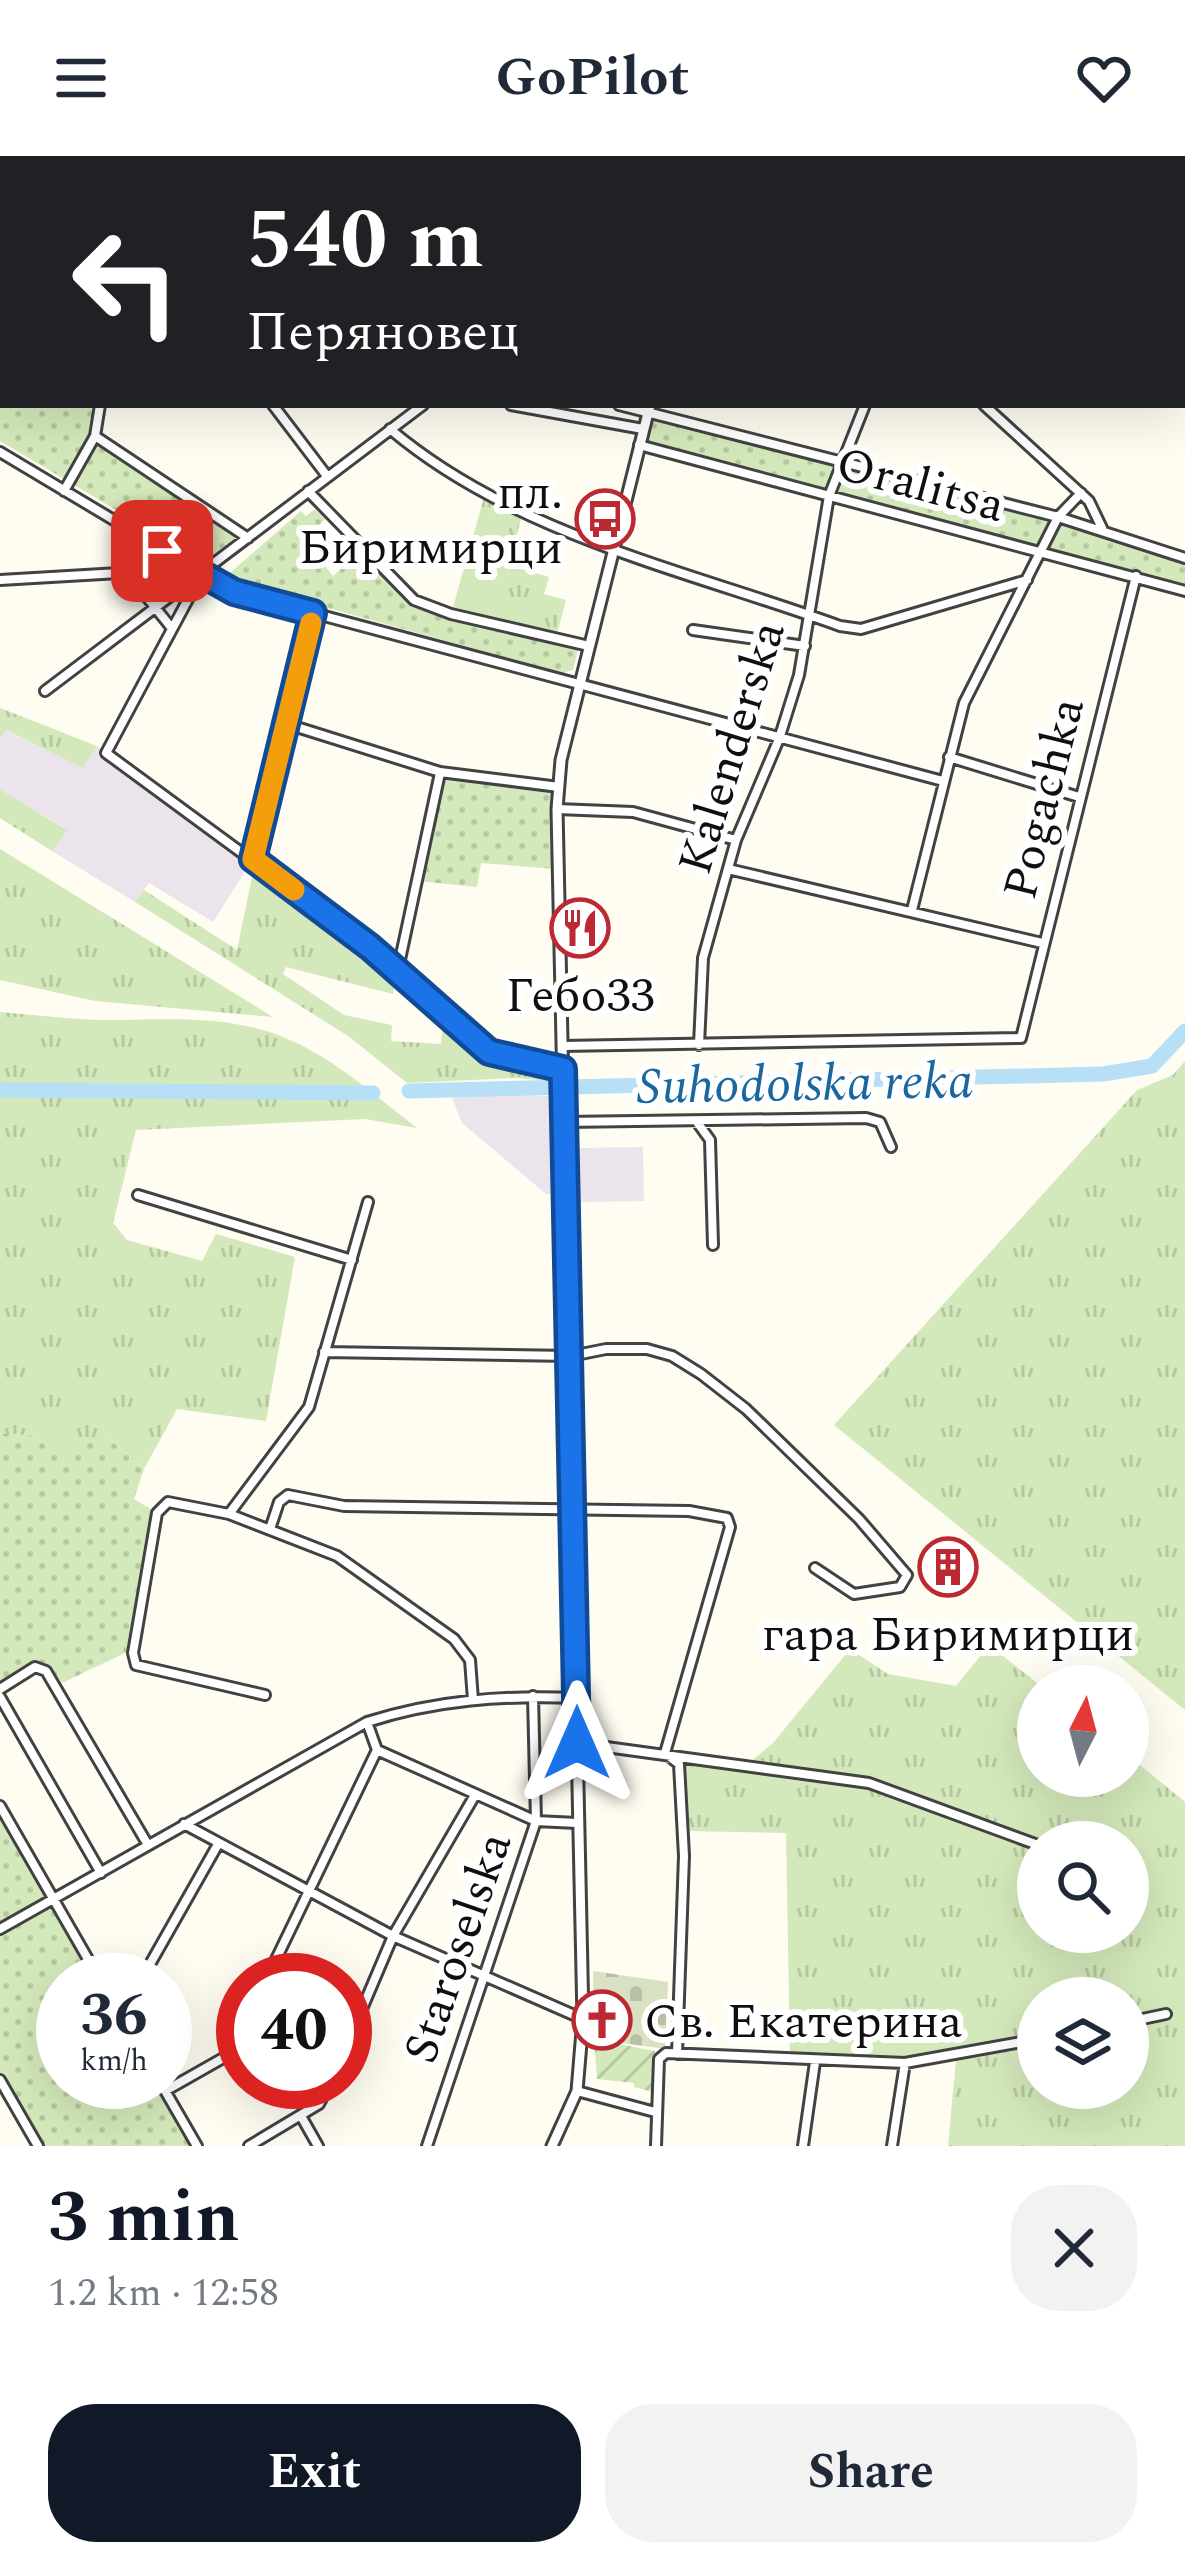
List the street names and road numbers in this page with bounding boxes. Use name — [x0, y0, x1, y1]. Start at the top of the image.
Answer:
street label: Oralitsa — [828, 428, 1013, 543]
street label: Kalenderska — [659, 612, 806, 883]
street label: Pogachka — [984, 690, 1105, 907]
street label: Staroselska — [385, 1823, 532, 2073]

